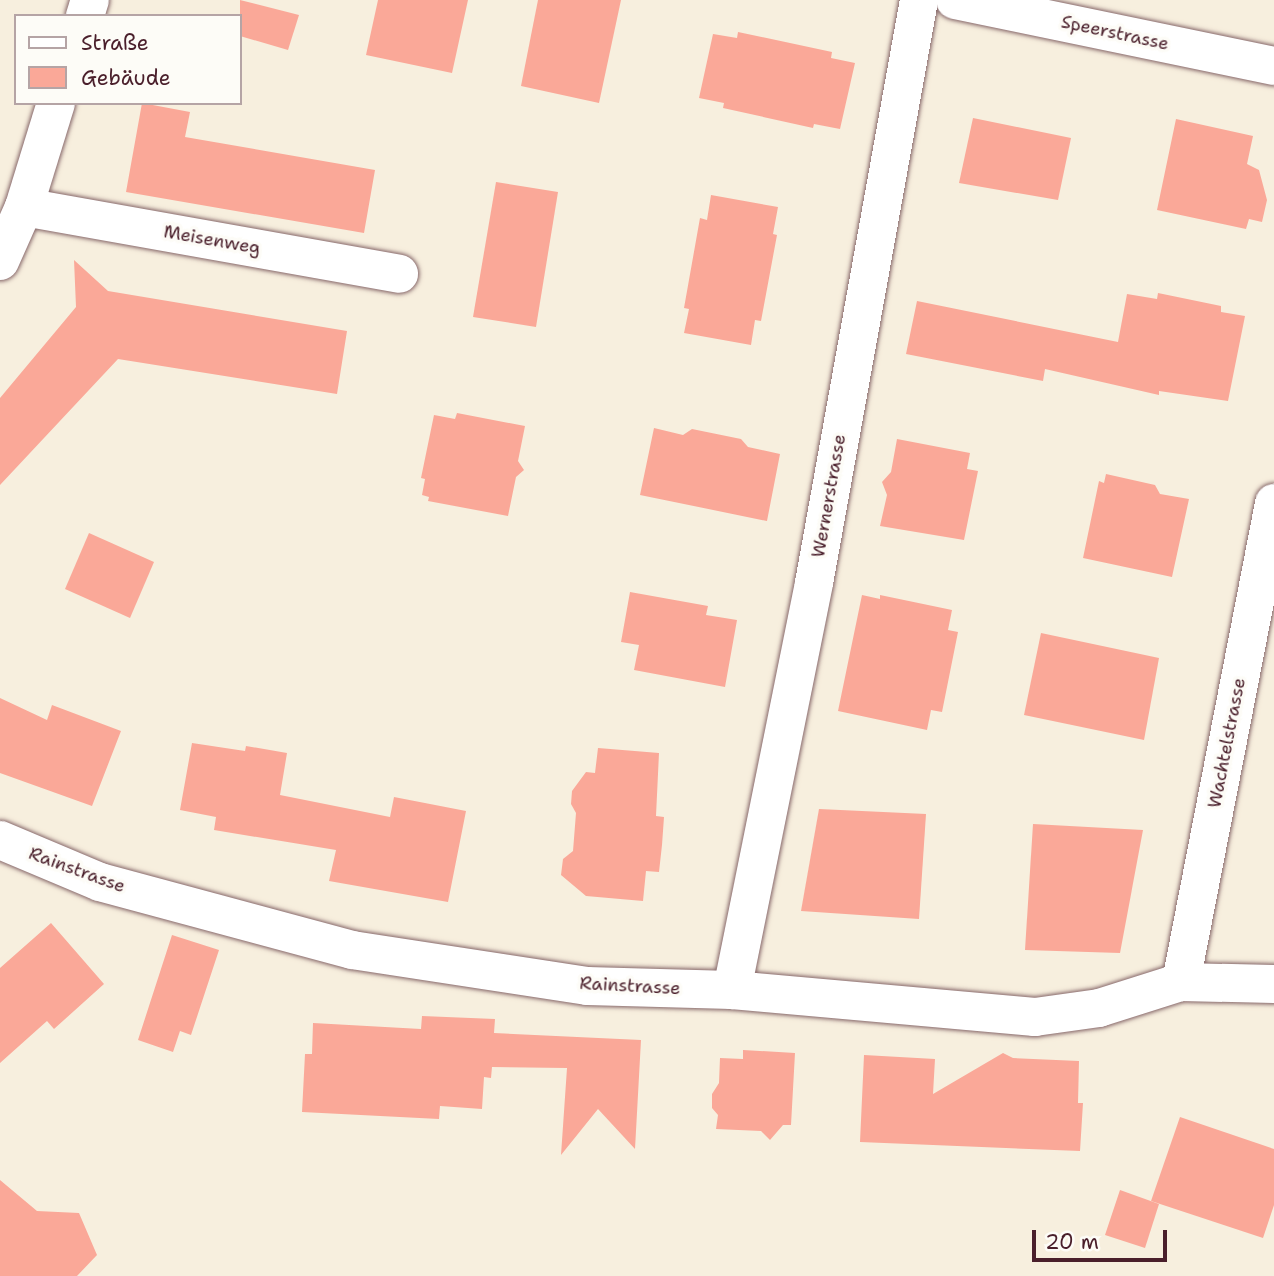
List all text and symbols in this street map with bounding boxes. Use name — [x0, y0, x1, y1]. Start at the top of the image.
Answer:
street label: Speerstrasse — [1059, 11, 1171, 55]
legend — [14, 14, 242, 105]
text: Straße — [81, 29, 149, 57]
text: Gebäude — [81, 64, 171, 92]
street label: Meisenweg — [162, 221, 262, 259]
street label: Wernerstrasse — [808, 433, 850, 559]
street label: Wachtelstrasse — [1204, 676, 1250, 810]
street label: Rainstrasse — [26, 843, 128, 897]
street label: Rainstrasse — [579, 973, 681, 999]
scale bar — [1036, 1216, 1171, 1260]
text: 20 m — [1045, 1228, 1099, 1256]

